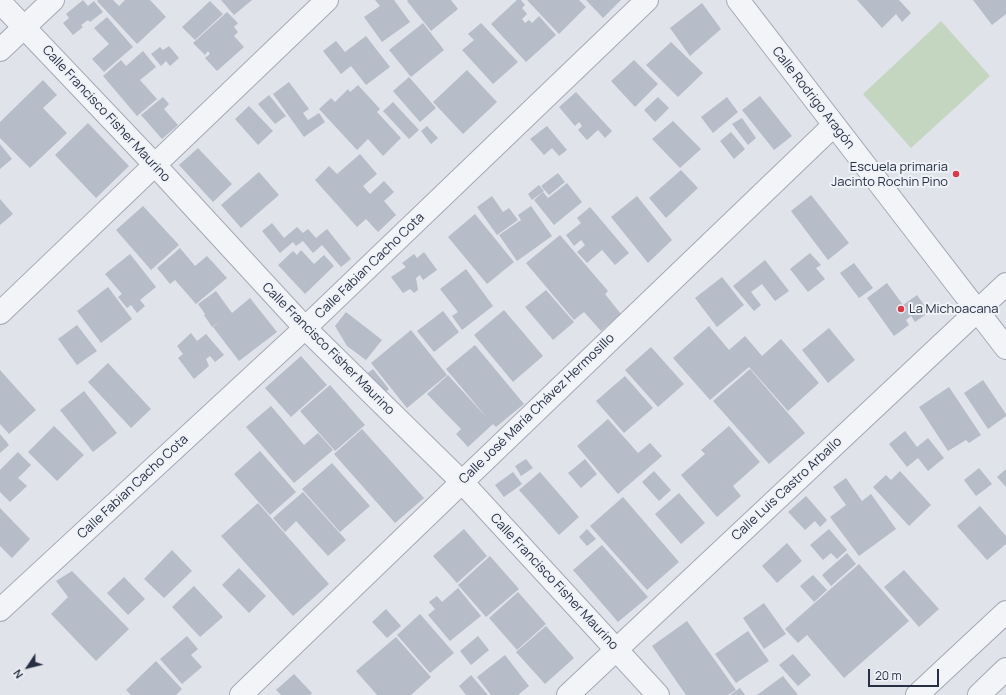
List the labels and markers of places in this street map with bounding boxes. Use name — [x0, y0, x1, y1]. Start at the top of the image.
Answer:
place label: Escuela primaria Jacinto Rochin Pino — [831, 159, 948, 190]
marker: Escuela primaria Jacinto Rochin Pino — [951, 169, 961, 179]
place label: La Michoacana — [909, 301, 999, 317]
marker: La Michoacana — [896, 304, 906, 314]

